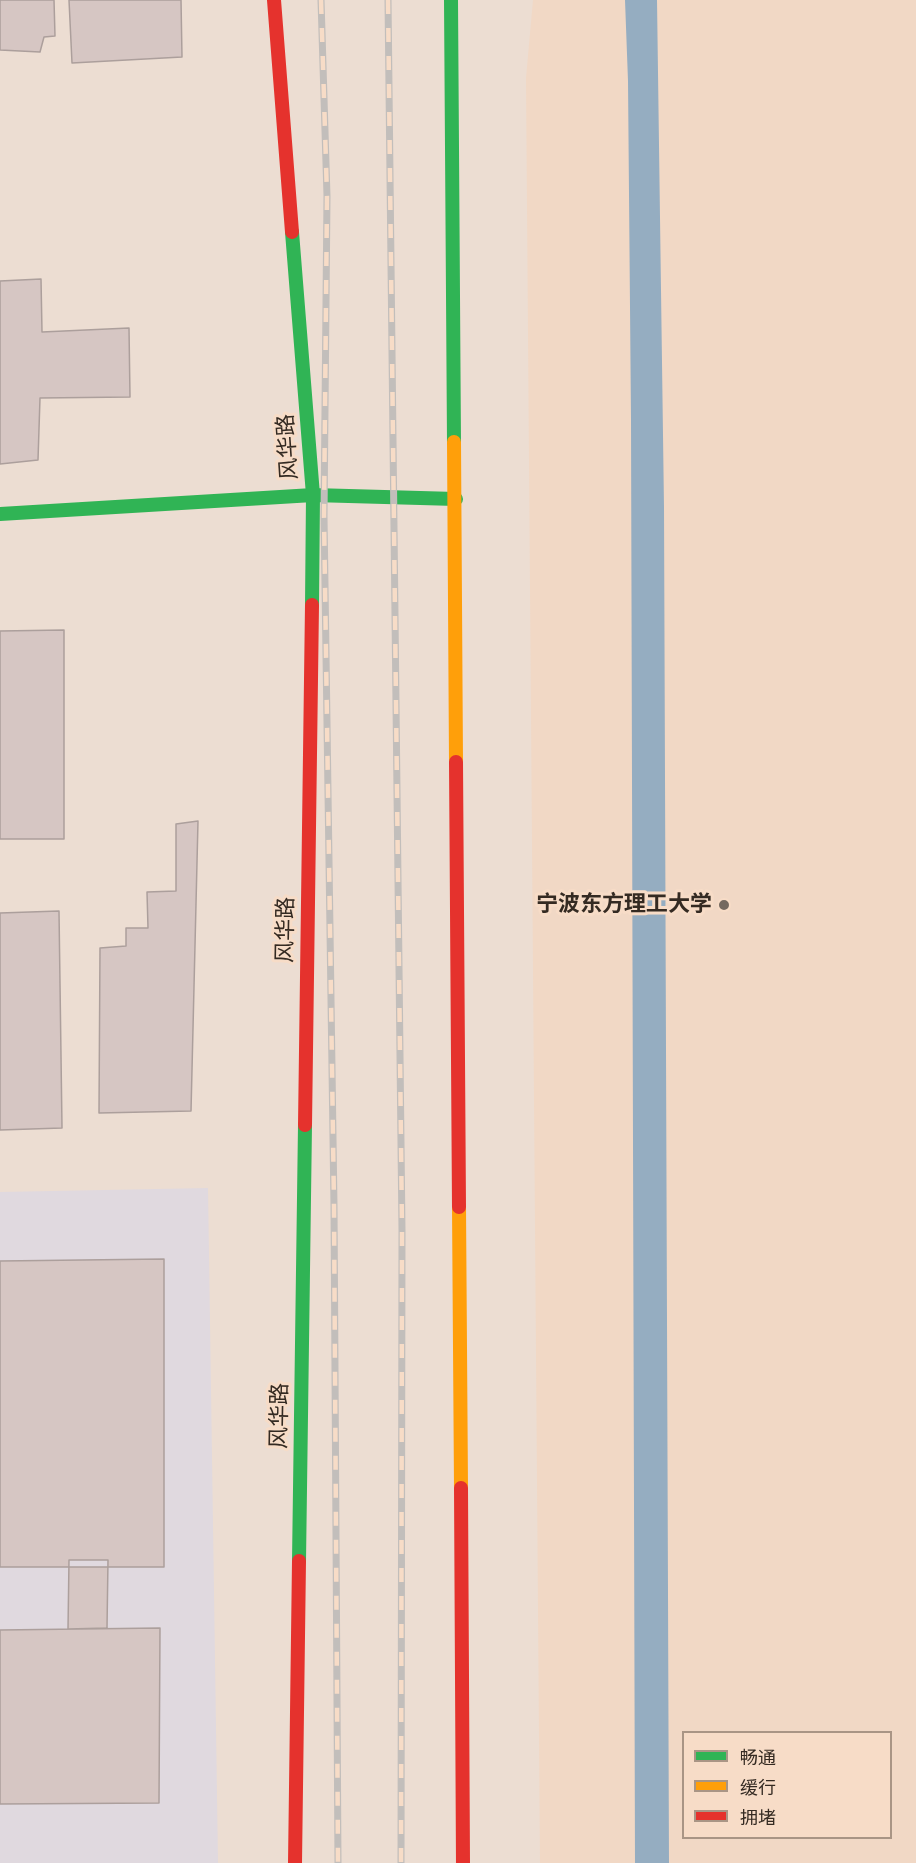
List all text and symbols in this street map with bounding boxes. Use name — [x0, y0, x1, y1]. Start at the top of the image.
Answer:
street label: 风华路 — [273, 413, 303, 481]
place label: 宁波东方理工大学 — [536, 892, 712, 918]
street label: 风华路 — [272, 897, 300, 963]
marker: 宁波东方理工大学 — [717, 898, 731, 912]
street label: 风华路 — [266, 1383, 294, 1449]
legend — [682, 1731, 892, 1839]
text: 畅通 — [740, 1747, 776, 1769]
text: 缓行 — [740, 1777, 776, 1799]
text: 拥堵 — [740, 1807, 776, 1829]

